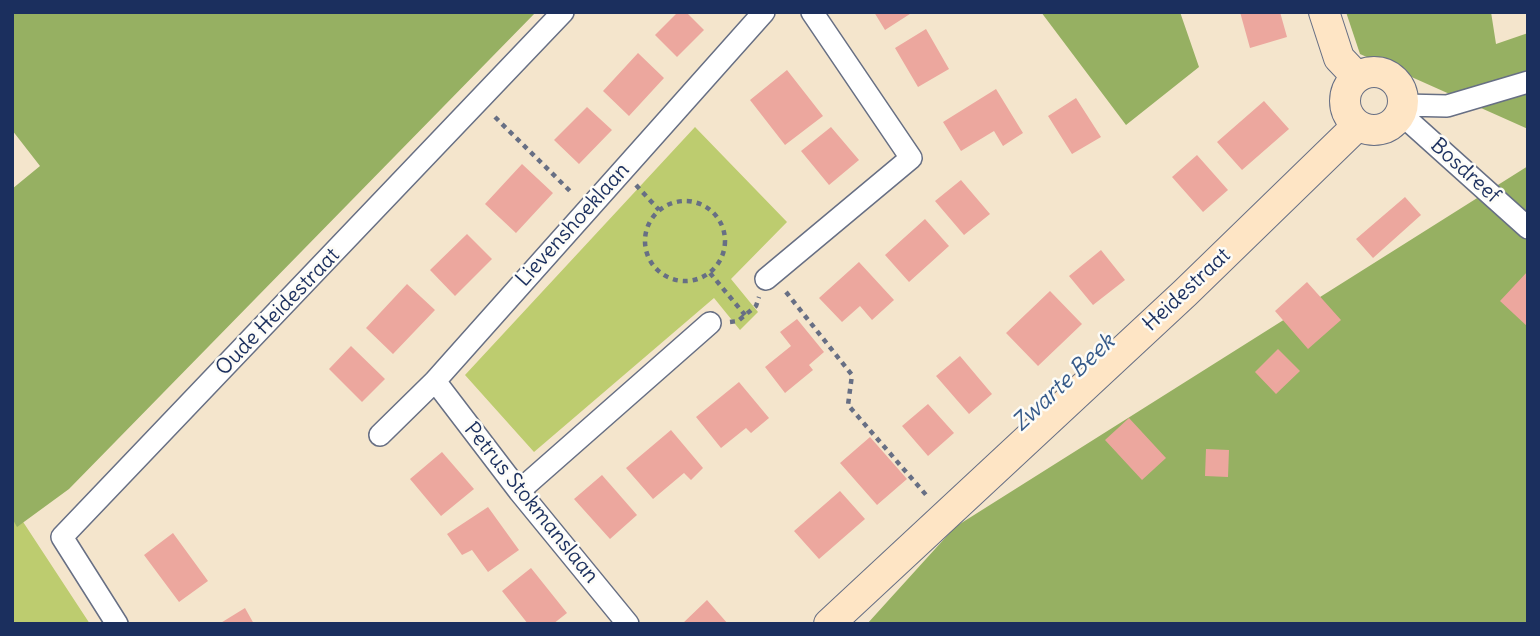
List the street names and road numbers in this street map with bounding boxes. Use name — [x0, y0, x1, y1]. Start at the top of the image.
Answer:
street label: Bosdreef — [1425, 133, 1505, 209]
street label: Lievenshoeklaan — [511, 158, 635, 292]
street label: Oude Heidestraat — [211, 243, 345, 381]
street label: Heidestraat — [1138, 243, 1236, 337]
street label: Petrus Stokmanslaan — [458, 418, 604, 588]

